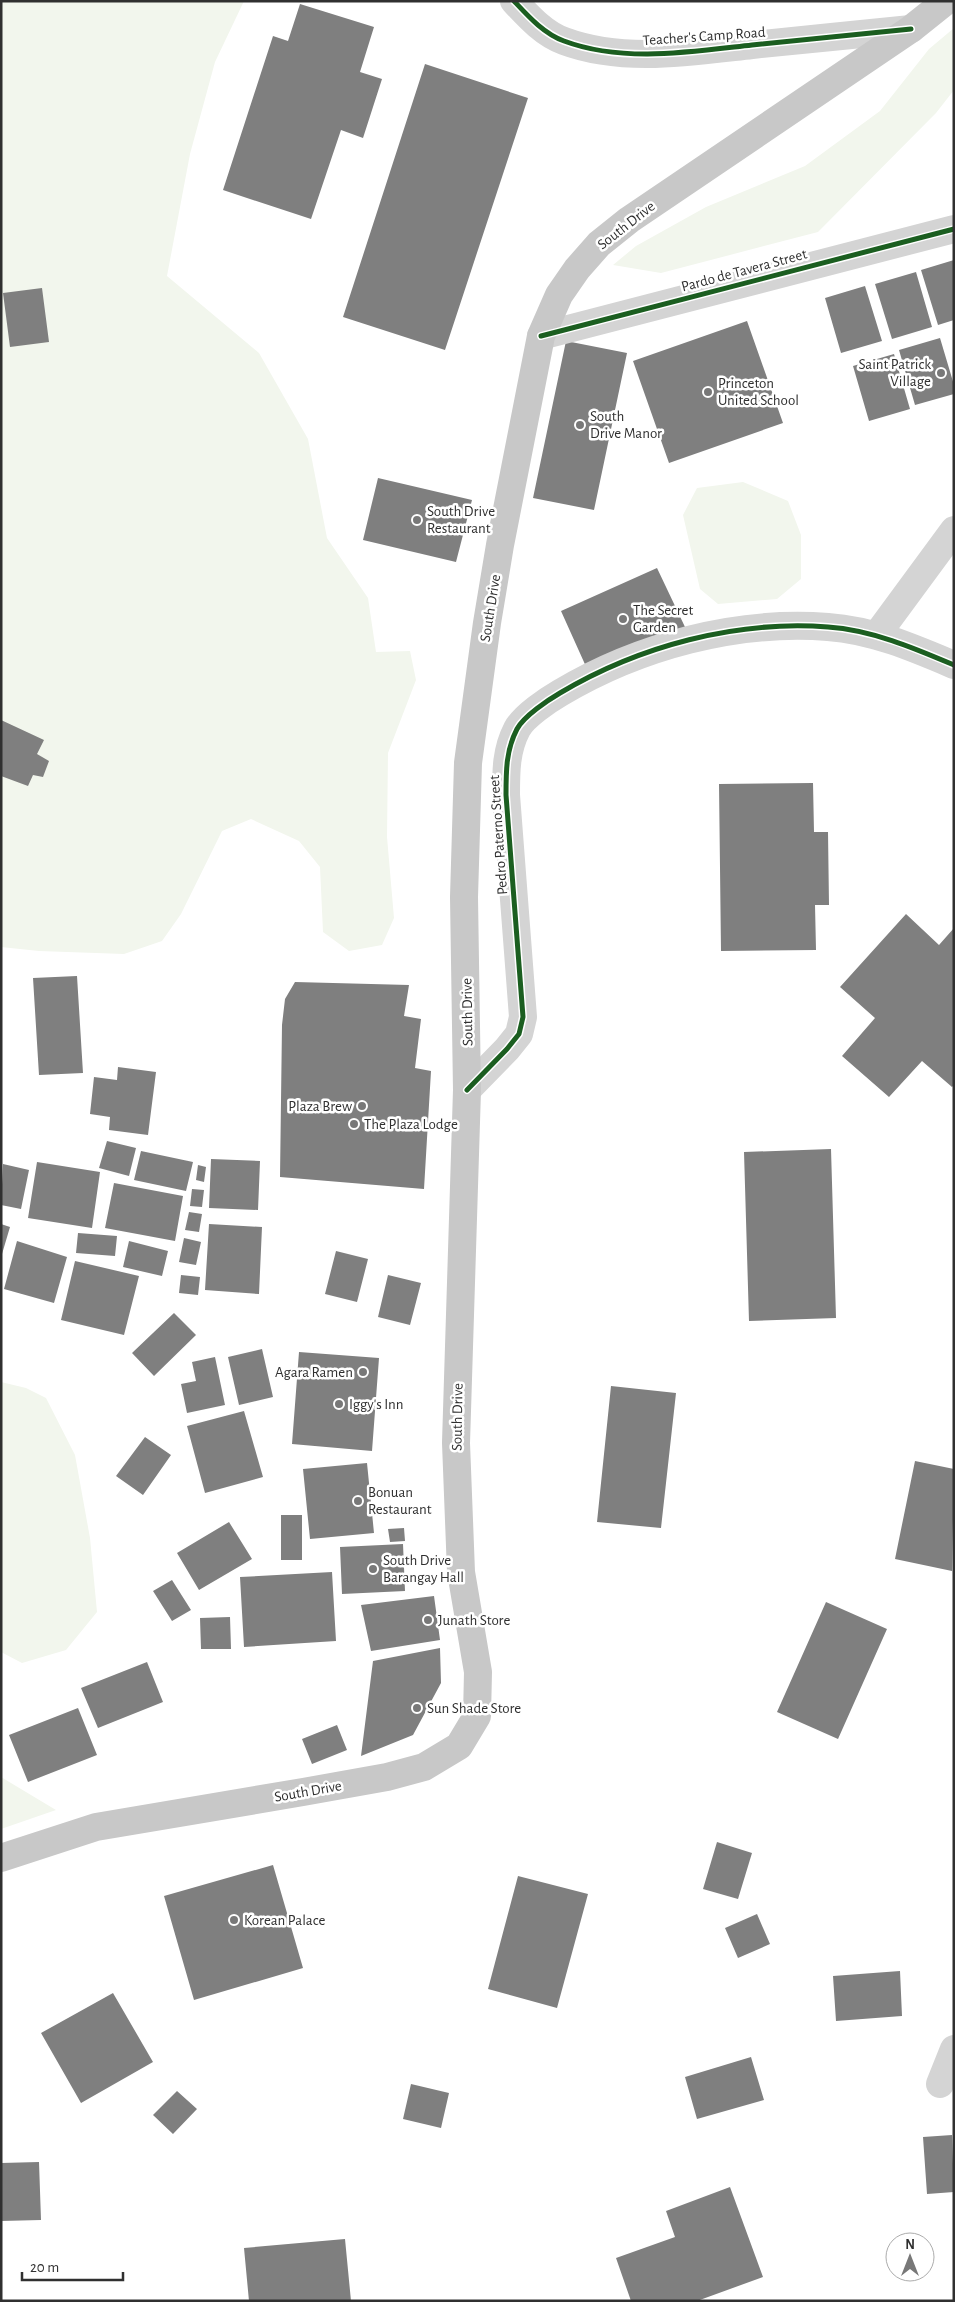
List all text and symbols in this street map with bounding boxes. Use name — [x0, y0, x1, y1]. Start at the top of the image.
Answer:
street label: Teacher's Camp Road — [642, 25, 766, 48]
street label: South Drive — [595, 198, 658, 252]
street label: Pardo de Tavera Street — [680, 246, 809, 294]
place label: Saint Patrick Village — [858, 357, 931, 389]
marker: Saint Patrick Village — [935, 367, 947, 379]
place label: Princeton United School — [718, 376, 799, 408]
marker: Princeton United School — [702, 386, 714, 398]
place label: South Drive Manor — [590, 409, 662, 441]
marker: South Drive Manor — [574, 419, 586, 431]
place label: South Drive Restaurant — [427, 504, 495, 536]
marker: South Drive Restaurant — [411, 514, 423, 526]
street label: South Drive — [478, 573, 503, 643]
place label: The Secret Garden — [633, 603, 693, 635]
marker: The Secret Garden — [617, 613, 629, 625]
street label: Pedro Paterno Street — [487, 774, 510, 895]
street label: South Drive — [459, 978, 476, 1046]
place label: Plaza Brew — [288, 1099, 352, 1114]
marker: Plaza Brew — [356, 1100, 368, 1112]
place label: The Plaza Lodge — [364, 1117, 458, 1132]
marker: The Plaza Lodge — [348, 1118, 360, 1130]
place label: Agara Ramen — [275, 1365, 353, 1380]
marker: Agara Ramen — [357, 1366, 369, 1378]
street label: South Drive — [449, 1383, 466, 1451]
place label: Iggy's Inn — [349, 1397, 403, 1412]
marker: Iggy's Inn — [333, 1398, 345, 1410]
place label: Bonuan Restaurant — [368, 1485, 432, 1517]
marker: Bonuan Restaurant — [352, 1495, 364, 1507]
place label: South Drive Barangay Hall — [383, 1553, 464, 1585]
marker: South Drive Barangay Hall — [367, 1563, 379, 1575]
place label: Junath Store — [438, 1613, 510, 1628]
marker: Junath Store — [422, 1614, 434, 1626]
place label: Sun Shade Store — [427, 1701, 521, 1716]
marker: Sun Shade Store — [411, 1702, 423, 1714]
street label: South Drive — [273, 1778, 343, 1805]
place label: Korean Palace — [244, 1913, 326, 1928]
marker: Korean Palace — [228, 1914, 240, 1926]
north arrow — [885, 2232, 935, 2282]
text: N — [905, 2238, 915, 2252]
scale bar — [22, 2250, 124, 2282]
text: 20 m — [30, 2260, 59, 2275]

